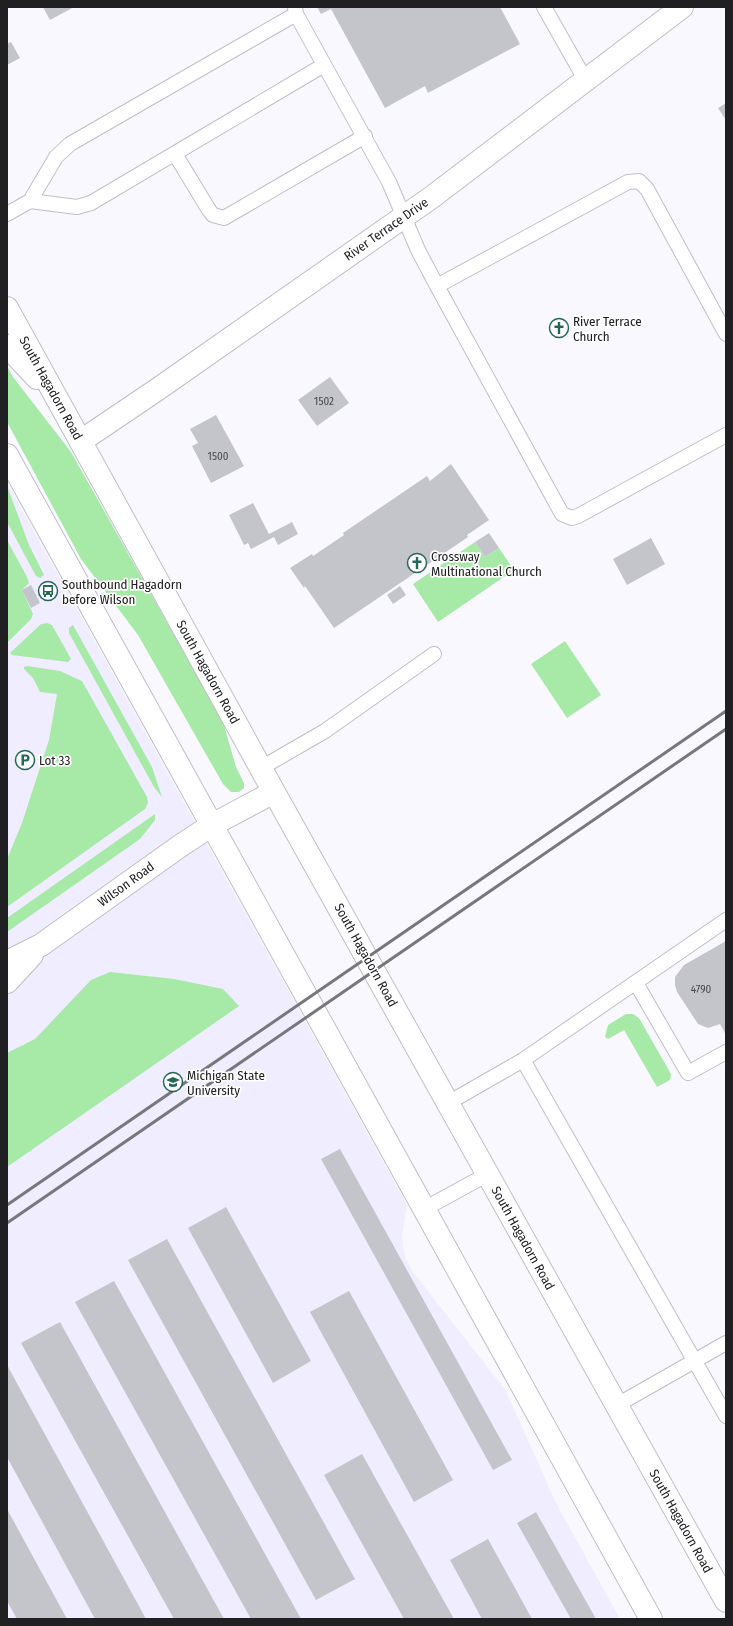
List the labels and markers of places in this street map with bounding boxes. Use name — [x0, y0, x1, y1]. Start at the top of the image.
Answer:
place label: River Terrace Church — [573, 314, 642, 344]
church icon: River Terrace Church — [548, 317, 570, 339]
place label: Crossway Multinational Church — [431, 549, 542, 579]
church icon: Crossway Multinational Church — [406, 552, 428, 574]
place label: Southbound Hagadorn before Wilson — [62, 577, 182, 607]
bus stop icon: Southbound Hagadorn before Wilson — [37, 580, 59, 602]
parking icon: Lot 33 — [14, 749, 36, 771]
place label: Lot 33 — [39, 753, 70, 768]
place label: Michigan State University — [187, 1068, 265, 1098]
school or university icon: Michigan State University — [162, 1071, 184, 1093]

